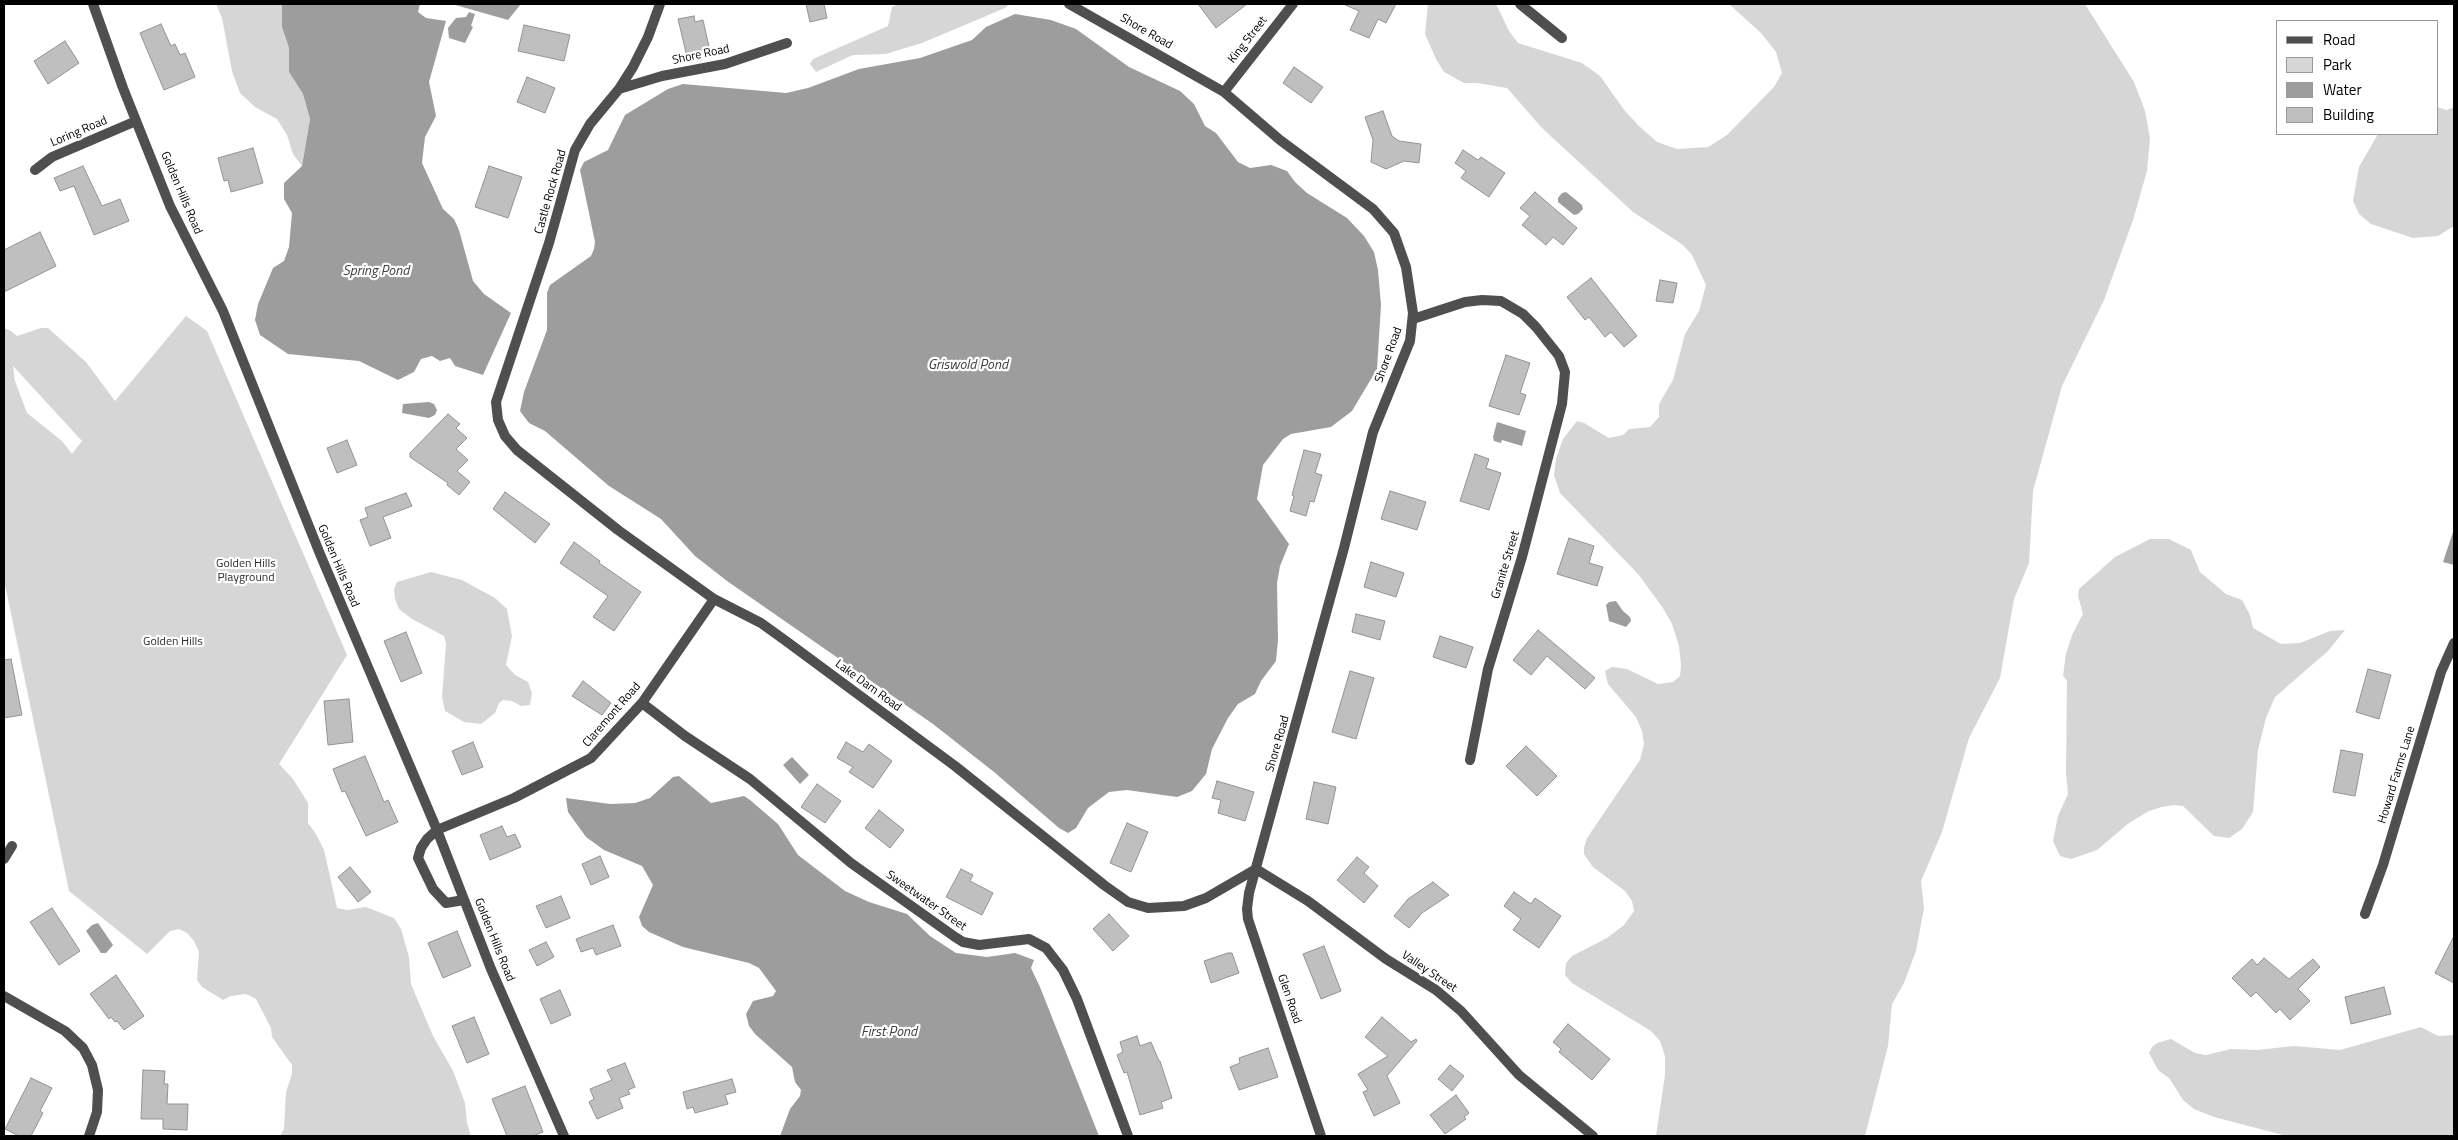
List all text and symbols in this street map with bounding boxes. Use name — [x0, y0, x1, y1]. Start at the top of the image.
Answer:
street label: Shore Road — [1117, 11, 1175, 53]
street label: King Street — [1225, 14, 1271, 66]
legend — [2276, 20, 2438, 135]
text: Road — [2323, 28, 2355, 51]
street label: Shore Road — [671, 42, 731, 68]
text: Park — [2323, 53, 2352, 76]
text: Water — [2323, 78, 2362, 101]
text: Building — [2323, 103, 2374, 126]
street label: Loring Road — [49, 114, 109, 150]
street label: Castle Rock Road — [532, 148, 570, 236]
street label: Golden Hills Road — [157, 149, 205, 237]
water label: Spring Pond — [343, 264, 409, 280]
street label: Shore Road — [1372, 325, 1406, 385]
water label: Griswold Pond — [928, 358, 1008, 374]
street label: Golden Hills Road — [314, 522, 362, 610]
street label: Granite Street — [1489, 529, 1523, 601]
park label: Golden Hills Playground — [216, 557, 276, 585]
park label: Golden Hills — [143, 635, 203, 649]
street label: Lake Dam Road — [832, 657, 904, 715]
street label: Claremont Road — [580, 680, 644, 750]
street label: Shore Road — [1263, 714, 1293, 774]
street label: Howard Farms Lane — [2375, 725, 2419, 825]
street label: Sweetwater Street — [883, 868, 969, 934]
street label: Golden Hills Road — [471, 896, 517, 984]
street label: Valley Street — [1399, 948, 1459, 996]
street label: Glen Road — [1274, 972, 1304, 1026]
water label: First Pond — [861, 1025, 917, 1041]

